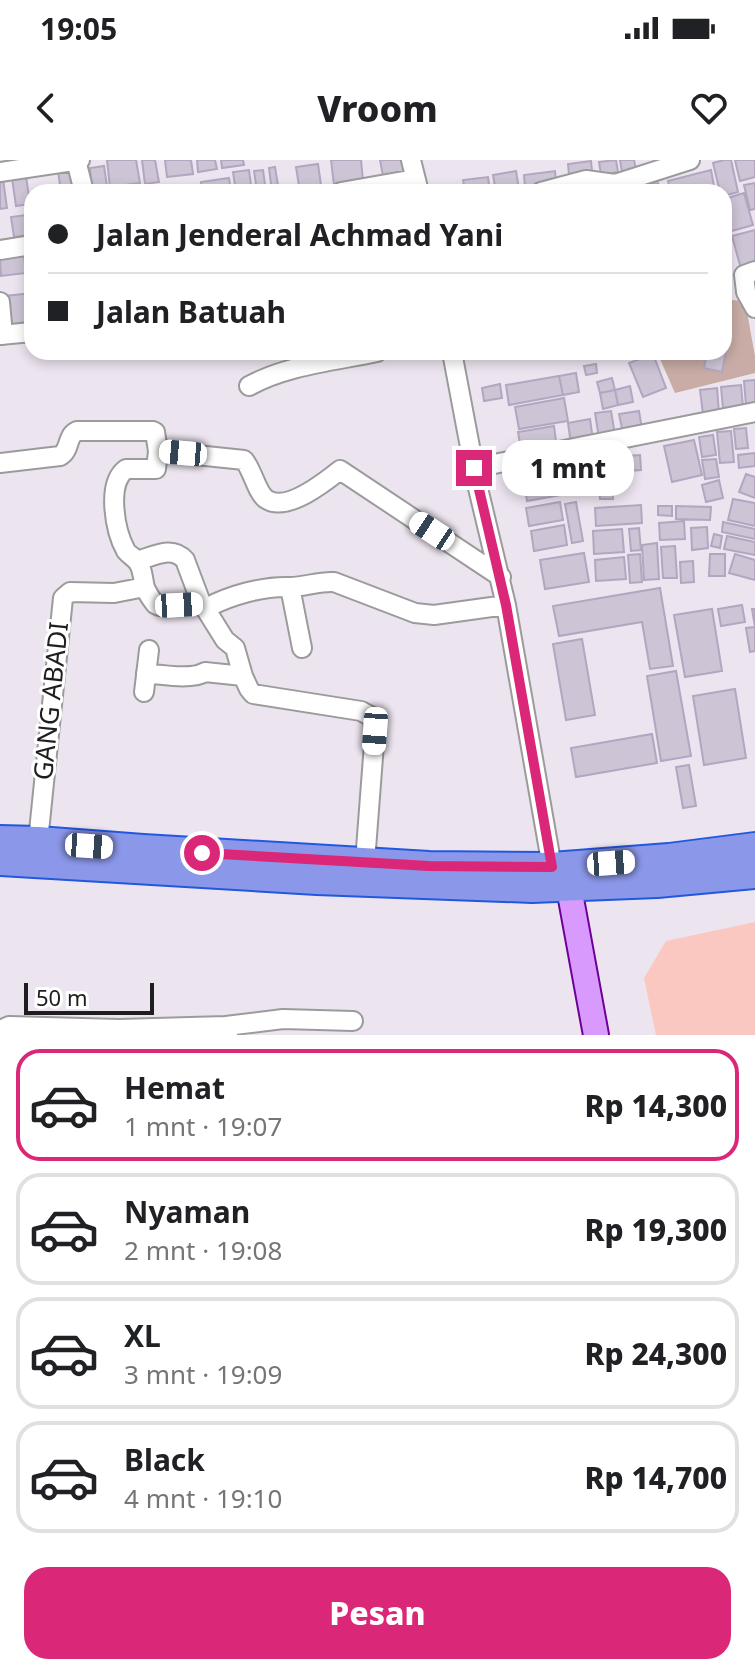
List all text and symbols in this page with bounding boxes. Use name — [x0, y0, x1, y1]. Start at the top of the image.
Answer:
text: 19:05 — [40, 8, 117, 49]
text: Vroom — [317, 84, 438, 133]
icon: back — [24, 86, 68, 130]
icon: heart — [687, 86, 731, 130]
text: Jalan Jenderal Achmad Yani — [96, 214, 503, 255]
text: Jalan Batuah — [96, 291, 286, 332]
car — [158, 439, 208, 467]
callout: 1 mnt — [502, 440, 634, 496]
route end — [456, 450, 492, 486]
text: 1 mnt — [530, 450, 606, 486]
car — [405, 508, 459, 554]
car — [154, 592, 204, 618]
street label: GANG ABADI — [24, 620, 76, 782]
car — [361, 706, 389, 756]
car — [64, 832, 114, 860]
route start — [184, 835, 220, 871]
car — [586, 849, 636, 877]
scale bar — [24, 979, 154, 1015]
text: 50 m — [36, 982, 87, 1012]
text: Hemat — [124, 1067, 225, 1108]
icon: car — [28, 1069, 100, 1141]
text: Rp 14,300 — [585, 1085, 727, 1126]
text: 1 mnt · 19:07 — [124, 1108, 282, 1144]
text: Nyaman — [124, 1191, 250, 1232]
icon: car — [28, 1193, 100, 1265]
text: Rp 19,300 — [585, 1209, 727, 1250]
text: 2 mnt · 19:08 — [124, 1232, 282, 1268]
text: XL — [124, 1315, 161, 1356]
icon: car — [28, 1317, 100, 1389]
text: Rp 24,300 — [585, 1333, 727, 1374]
text: 3 mnt · 19:09 — [124, 1356, 282, 1392]
text: Black — [124, 1439, 205, 1480]
icon: car — [28, 1441, 100, 1513]
text: Rp 14,700 — [585, 1457, 727, 1498]
text: 4 mnt · 19:10 — [124, 1480, 282, 1516]
button: Pesan — [24, 1567, 731, 1659]

